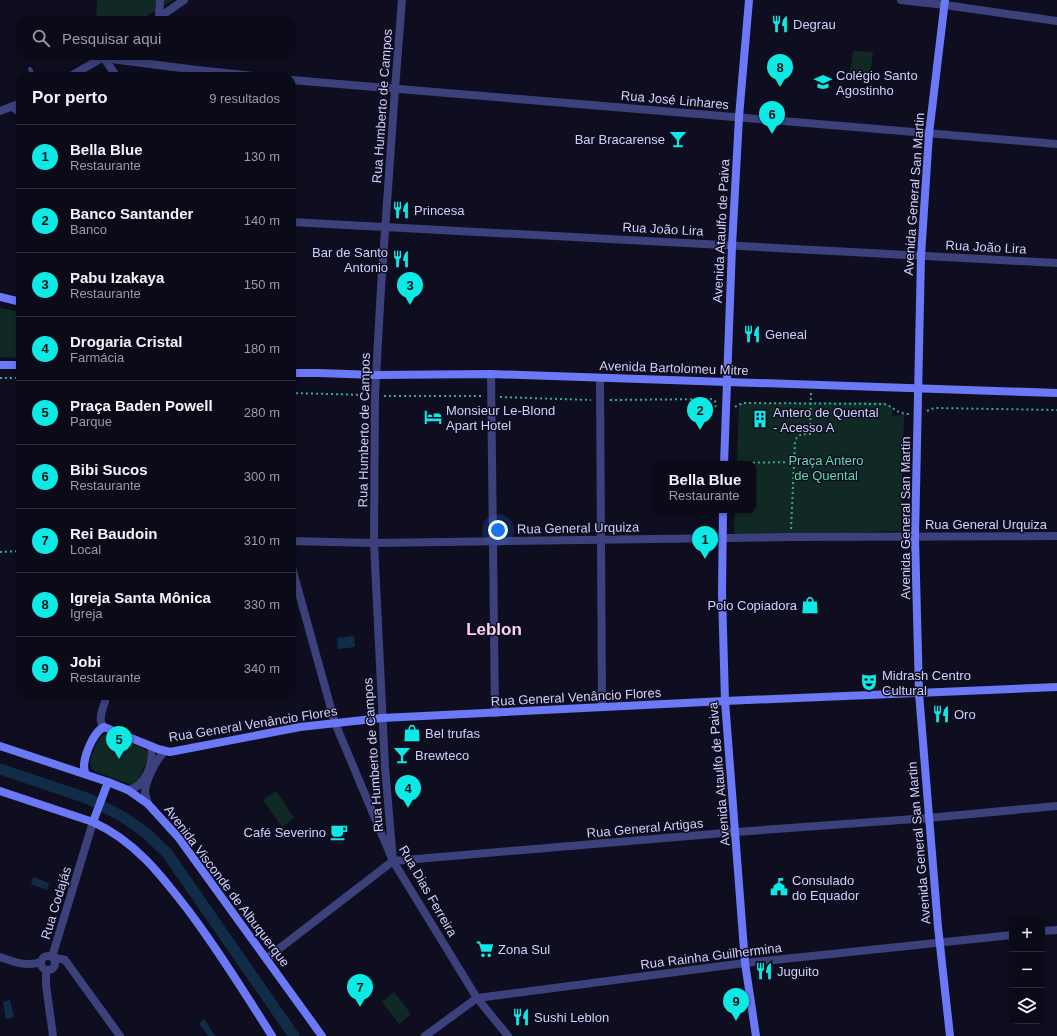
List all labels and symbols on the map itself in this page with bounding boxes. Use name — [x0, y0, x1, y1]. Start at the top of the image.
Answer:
restaurant icon: Degrau — [770, 14, 790, 34]
place label: Degrau — [793, 17, 836, 32]
street label: Rua Humberto de Campos — [369, 28, 395, 184]
pin: 8 — [767, 54, 793, 87]
place label: Colégio Santo Agostinho — [836, 68, 918, 98]
school or university icon: Colégio Santo Agostinho — [813, 72, 833, 92]
street label: Rua José Linhares — [620, 88, 730, 112]
pin: 6 — [759, 101, 785, 134]
street label: Avenida General San Martin — [901, 112, 927, 276]
bar icon: Bar Bracarense — [668, 129, 688, 149]
place label: Bar Bracarense — [575, 132, 665, 147]
street label: Avenida Ataulfo de Paiva — [710, 158, 732, 303]
restaurant icon: Princesa — [391, 200, 411, 220]
place label: Princesa — [414, 203, 465, 218]
street label: Rua João Lira — [622, 219, 705, 239]
street label: Rua João Lira — [945, 237, 1028, 257]
place label: Bar de Santo Antonio — [312, 245, 388, 275]
restaurant icon: Bar de Santo Antonio — [391, 249, 411, 269]
pin: 3 — [397, 272, 423, 305]
restaurant icon: Geneal — [742, 324, 762, 344]
place label: Geneal — [765, 327, 807, 342]
street label: Rua Humberto de Campos — [355, 352, 373, 507]
street label: Avenida Bartolomeu Mitre — [599, 358, 749, 378]
pin: 2 — [687, 397, 713, 430]
place label: Monsieur Le-Blond Apart Hotel — [446, 403, 555, 433]
place label: Antero de Quental - Acesso A — [773, 405, 879, 435]
hotel icon: Monsieur Le-Blond Apart Hotel — [423, 407, 443, 427]
building icon: Antero de Quental - Acesso A — [750, 409, 770, 429]
street label: Avenida General San Martin — [898, 436, 913, 600]
park label: Praça Antero de Quental — [788, 453, 864, 483]
street label: Rua General Urquiza — [925, 517, 1048, 532]
street label: Rua General Urquiza — [517, 519, 640, 537]
your location — [488, 520, 508, 540]
pin: 1 — [692, 526, 718, 559]
shop icon: Polo Copiadora — [800, 595, 820, 615]
place label: Polo Copiadora — [707, 598, 798, 613]
district label: Leblon — [466, 620, 522, 639]
place label: Midrash Centro Cultural — [882, 668, 971, 698]
theatre icon: Midrash Centro Cultural — [859, 672, 879, 692]
street label: Rua Humberto de Campos — [360, 677, 386, 833]
street label: Rua General Venâncio Flores — [490, 685, 662, 709]
street label: Avenida Ataulfo de Paiva — [705, 701, 733, 847]
street label: Rua General Venâncio Flores — [168, 703, 339, 745]
restaurant icon: Oro — [931, 704, 951, 724]
place label: Oro — [954, 707, 976, 722]
shop icon: Bel trufas — [402, 723, 422, 743]
pin: 5 — [106, 726, 132, 759]
place label: Bel trufas — [425, 726, 480, 741]
bar icon: Brewteco — [392, 745, 412, 765]
place label: Brewteco — [415, 748, 469, 763]
street label: Avenida General San Martin — [904, 761, 934, 925]
pin: 4 — [395, 775, 421, 808]
street label: Avenida Visconde de Albuquerque — [161, 802, 293, 970]
street label: Rua General Artigas — [586, 815, 704, 841]
cafe icon: Café Severino — [329, 822, 349, 842]
place label: Café Severino — [244, 825, 326, 840]
street label: Rua Dias Ferreira — [396, 843, 461, 940]
street label: Rua Codajás — [38, 864, 74, 941]
place label: Consulado do Equador — [792, 873, 860, 903]
public building icon: Consulado do Equador — [769, 877, 789, 897]
supermarket icon: Zona Sul — [475, 939, 495, 959]
street label: Rua Rainha Guilhermina — [639, 940, 783, 972]
place label: Zona Sul — [498, 942, 550, 957]
restaurant icon: Juguito — [754, 961, 774, 981]
place label: Juguito — [777, 964, 819, 979]
pin: 7 — [347, 974, 373, 1007]
pin: 9 — [723, 988, 749, 1021]
restaurant icon: Sushi Leblon — [511, 1007, 531, 1027]
place label: Sushi Leblon — [534, 1010, 609, 1025]

